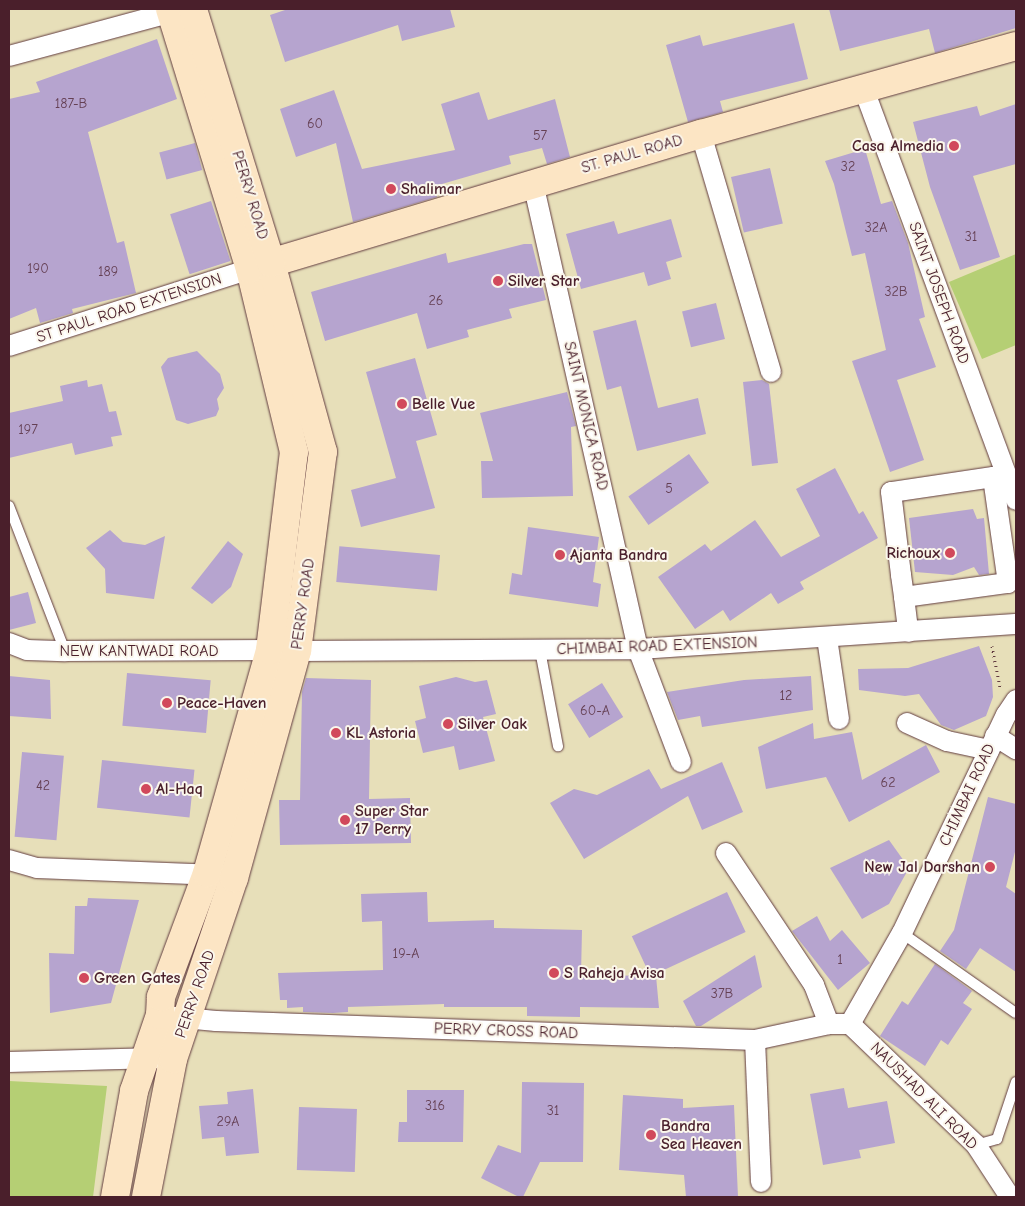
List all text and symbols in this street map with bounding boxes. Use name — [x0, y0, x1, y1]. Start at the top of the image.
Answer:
house number: 187-B — [55, 96, 87, 112]
house number: 60 — [307, 116, 323, 132]
house number: 57 — [533, 128, 547, 144]
street label: ST. PAUL ROAD — [579, 130, 685, 178]
place label: Casa Almedia — [852, 136, 944, 156]
marker: Casa Almedia — [948, 140, 960, 152]
street label: PERRY ROAD — [227, 148, 273, 242]
house number: 32 — [841, 159, 855, 175]
place label: Shalimar — [401, 179, 461, 199]
marker: Shalimar — [385, 183, 397, 195]
street label: SAINT JOSEPH ROAD — [904, 219, 974, 367]
house number: 32A — [865, 220, 887, 236]
house number: 31 — [965, 229, 977, 245]
house number: 190 — [27, 261, 49, 277]
house number: 189 — [98, 264, 118, 280]
street label: ST PAUL ROAD EXTENSION — [34, 269, 224, 347]
place label: Silver Star — [508, 271, 579, 291]
marker: Silver Star — [492, 275, 504, 287]
house number: 32B — [884, 284, 908, 300]
house number: 26 — [429, 293, 443, 309]
street label: SAINT MONICA ROAD — [560, 340, 612, 492]
place label: Belle Vue — [412, 394, 475, 414]
marker: Belle Vue — [396, 398, 408, 410]
house number: 197 — [18, 422, 38, 438]
house number: 5 — [665, 481, 673, 497]
place label: Richoux — [886, 543, 940, 563]
place label: Ajanta Bandra — [570, 545, 668, 565]
marker: Richoux — [944, 547, 956, 559]
marker: Ajanta Bandra — [554, 549, 566, 561]
street label: PERRY ROAD — [287, 557, 319, 651]
street label: CHIMBAI ROAD EXTENSION — [556, 633, 758, 659]
street label: NEW KANTWADI ROAD — [59, 641, 219, 661]
house number: 12 — [780, 688, 792, 704]
place label: Peace-Haven — [177, 693, 266, 713]
marker: Peace-Haven — [161, 697, 173, 709]
house number: 60-A — [580, 703, 610, 719]
place label: Silver Oak — [458, 714, 527, 734]
marker: Silver Oak — [442, 718, 454, 730]
place label: KL Astoria — [346, 723, 416, 743]
marker: KL Astoria — [330, 727, 342, 739]
street label: CHIMBAI ROAD — [935, 741, 999, 849]
house number: 62 — [881, 775, 895, 791]
house number: 42 — [36, 778, 50, 794]
place label: Al-Haq — [156, 779, 203, 799]
marker: Al-Haq — [140, 783, 152, 795]
place label: Super Star 17 Perry — [355, 801, 429, 839]
marker: Super Star 17 Perry — [339, 814, 351, 826]
place label: New Jal Darshan — [864, 857, 980, 877]
marker: New Jal Darshan — [984, 861, 996, 873]
house number: 19-A — [393, 946, 419, 962]
street label: PERRY ROAD — [171, 948, 219, 1040]
house number: 1 — [837, 952, 843, 968]
place label: S Raheja Avisa — [564, 963, 665, 983]
marker: S Raheja Avisa — [548, 967, 560, 979]
place label: Green Gates — [94, 968, 180, 988]
marker: Green Gates — [78, 972, 90, 984]
house number: 37B — [711, 986, 733, 1002]
street label: PERRY CROSS ROAD — [434, 1019, 578, 1043]
street label: NAUSHAD ALI ROAD — [866, 1038, 982, 1154]
house number: 316 — [425, 1098, 445, 1114]
house number: 31 — [547, 1103, 559, 1119]
house number: 29A — [217, 1114, 239, 1130]
place label: Bandra Sea Heaven — [661, 1116, 742, 1154]
marker: Bandra Sea Heaven — [645, 1129, 657, 1141]

